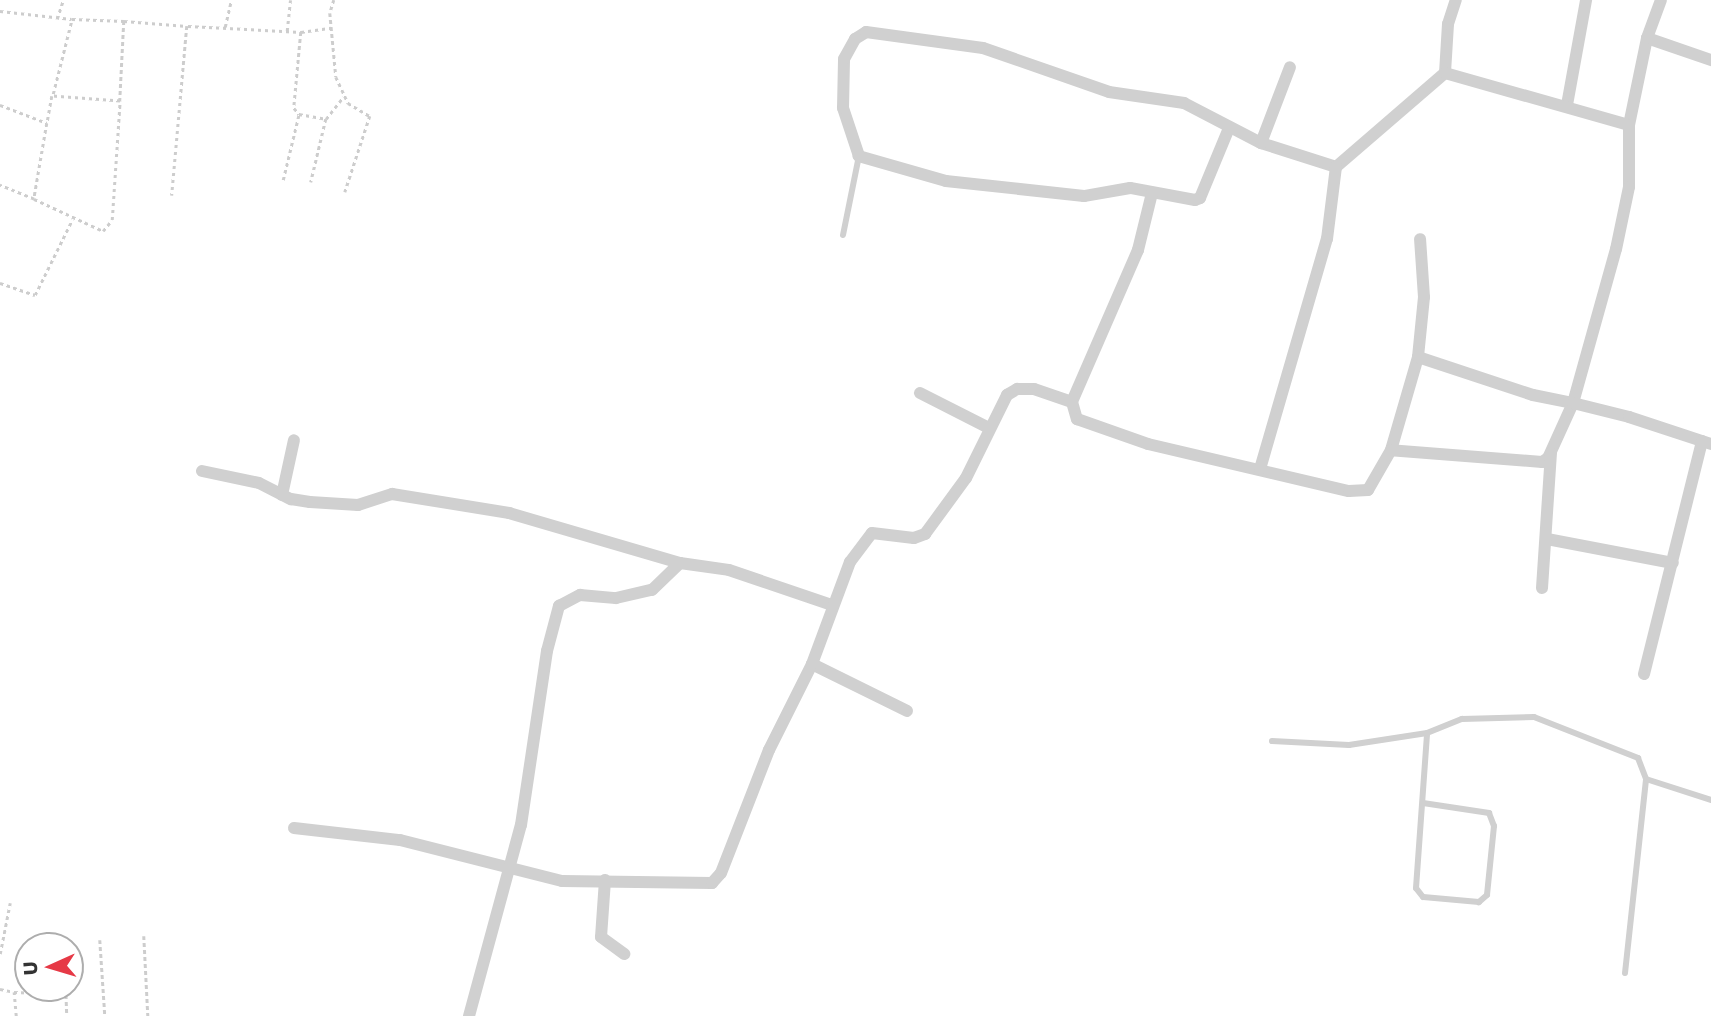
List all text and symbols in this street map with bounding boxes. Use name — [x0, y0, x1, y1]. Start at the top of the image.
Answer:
north arrow — [14, 932, 84, 1002]
text: U — [18, 961, 42, 976]

